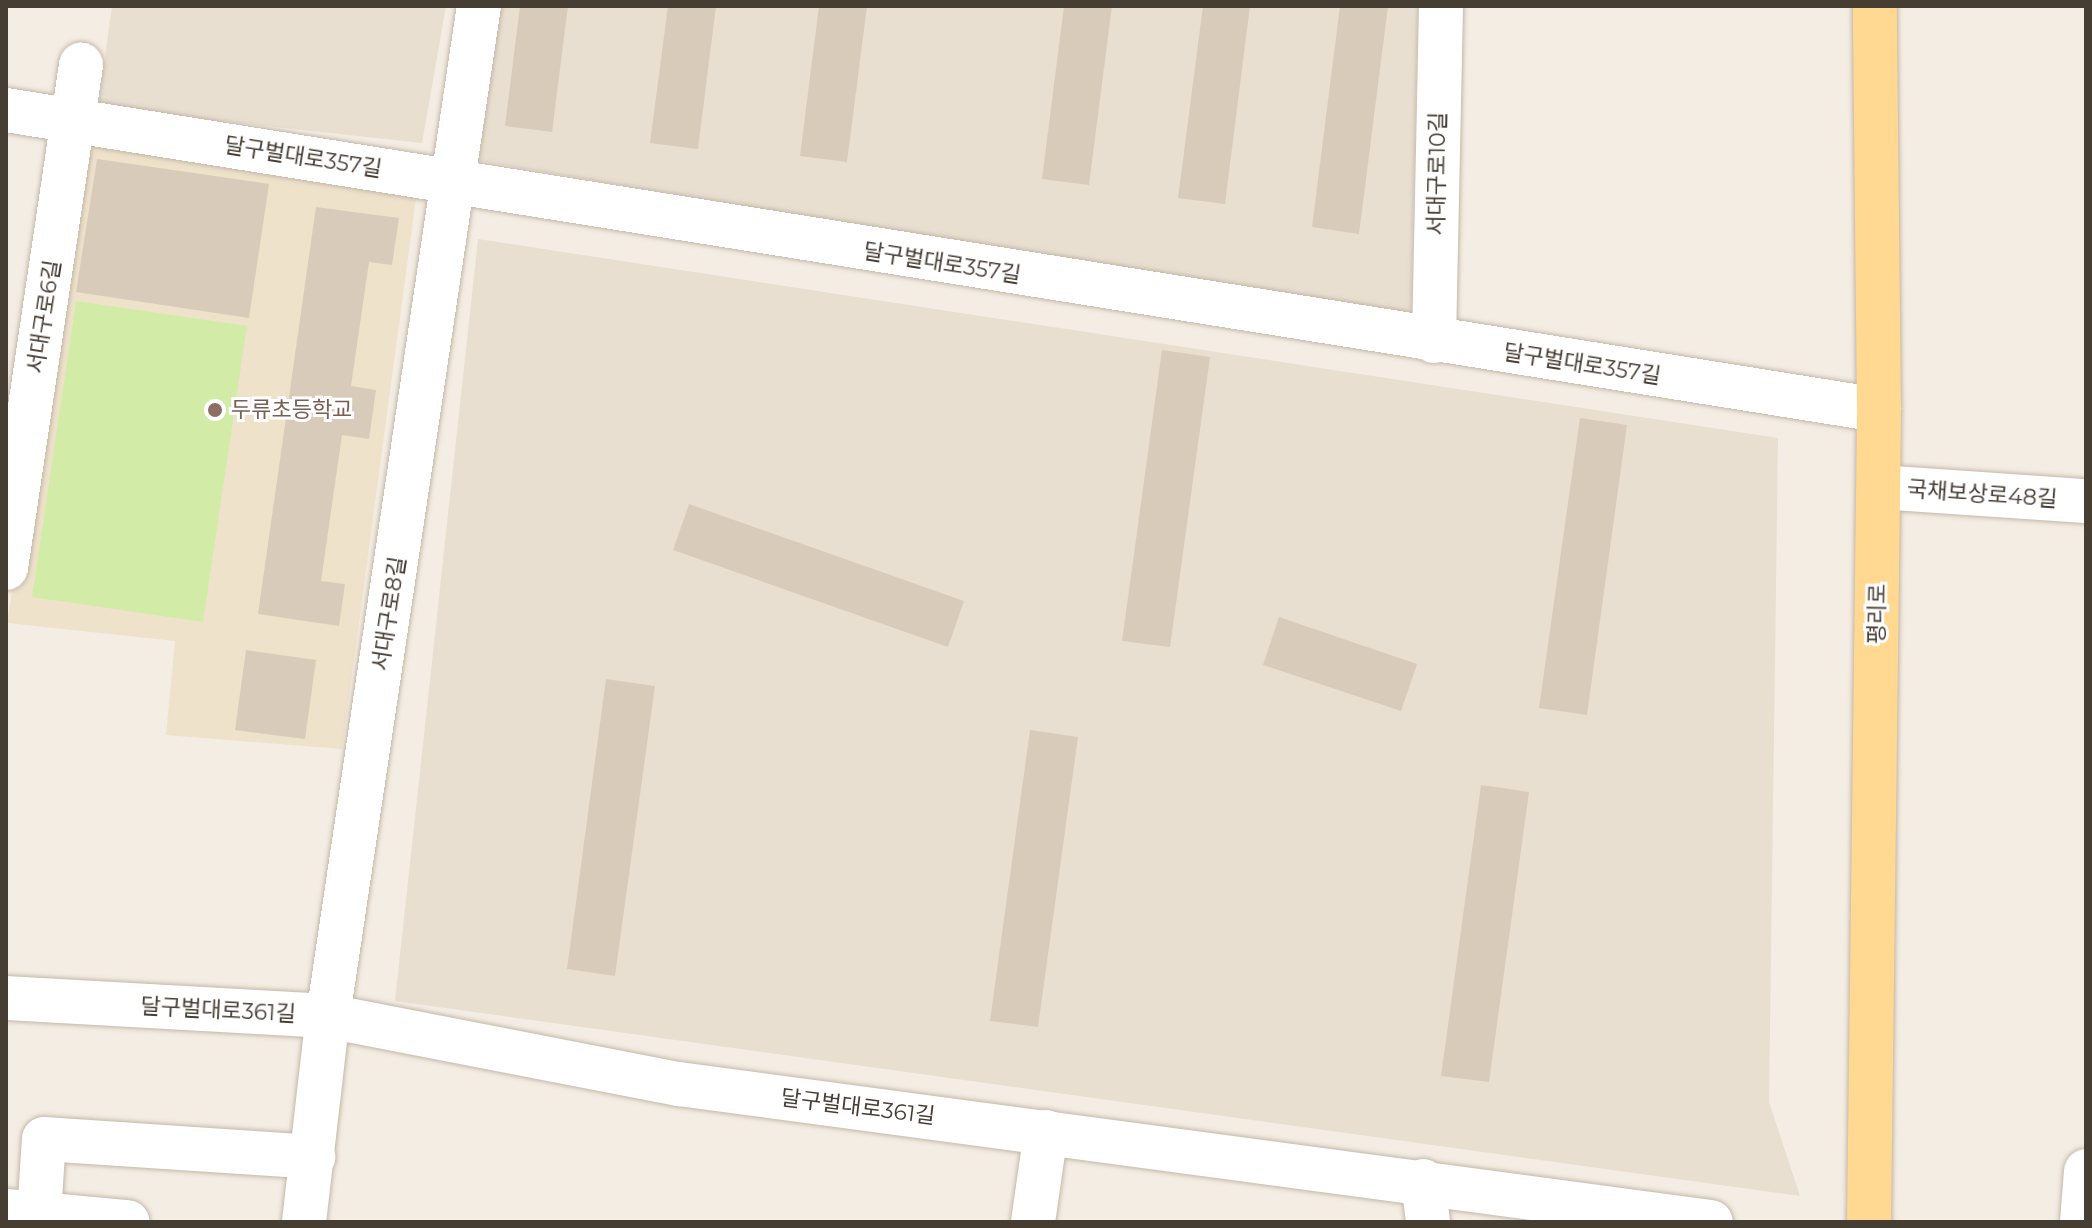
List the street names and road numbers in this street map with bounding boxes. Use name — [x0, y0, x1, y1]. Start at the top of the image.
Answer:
street label: 서대구로10길 — [1423, 112, 1451, 236]
street label: 달구벌대로357길 — [223, 132, 383, 182]
street label: 달구벌대로357길 — [862, 238, 1022, 288]
street label: 서대구로6길 — [22, 258, 66, 376]
street label: 달구벌대로357길 — [1502, 339, 1662, 389]
street label: 국채보상로48길 — [1906, 476, 2058, 512]
street label: 서대구로8길 — [367, 555, 411, 673]
street label: 평리로 — [1863, 583, 1891, 645]
street label: 달구벌대로361길 — [140, 993, 296, 1027]
street label: 달구벌대로361길 — [779, 1084, 937, 1130]

